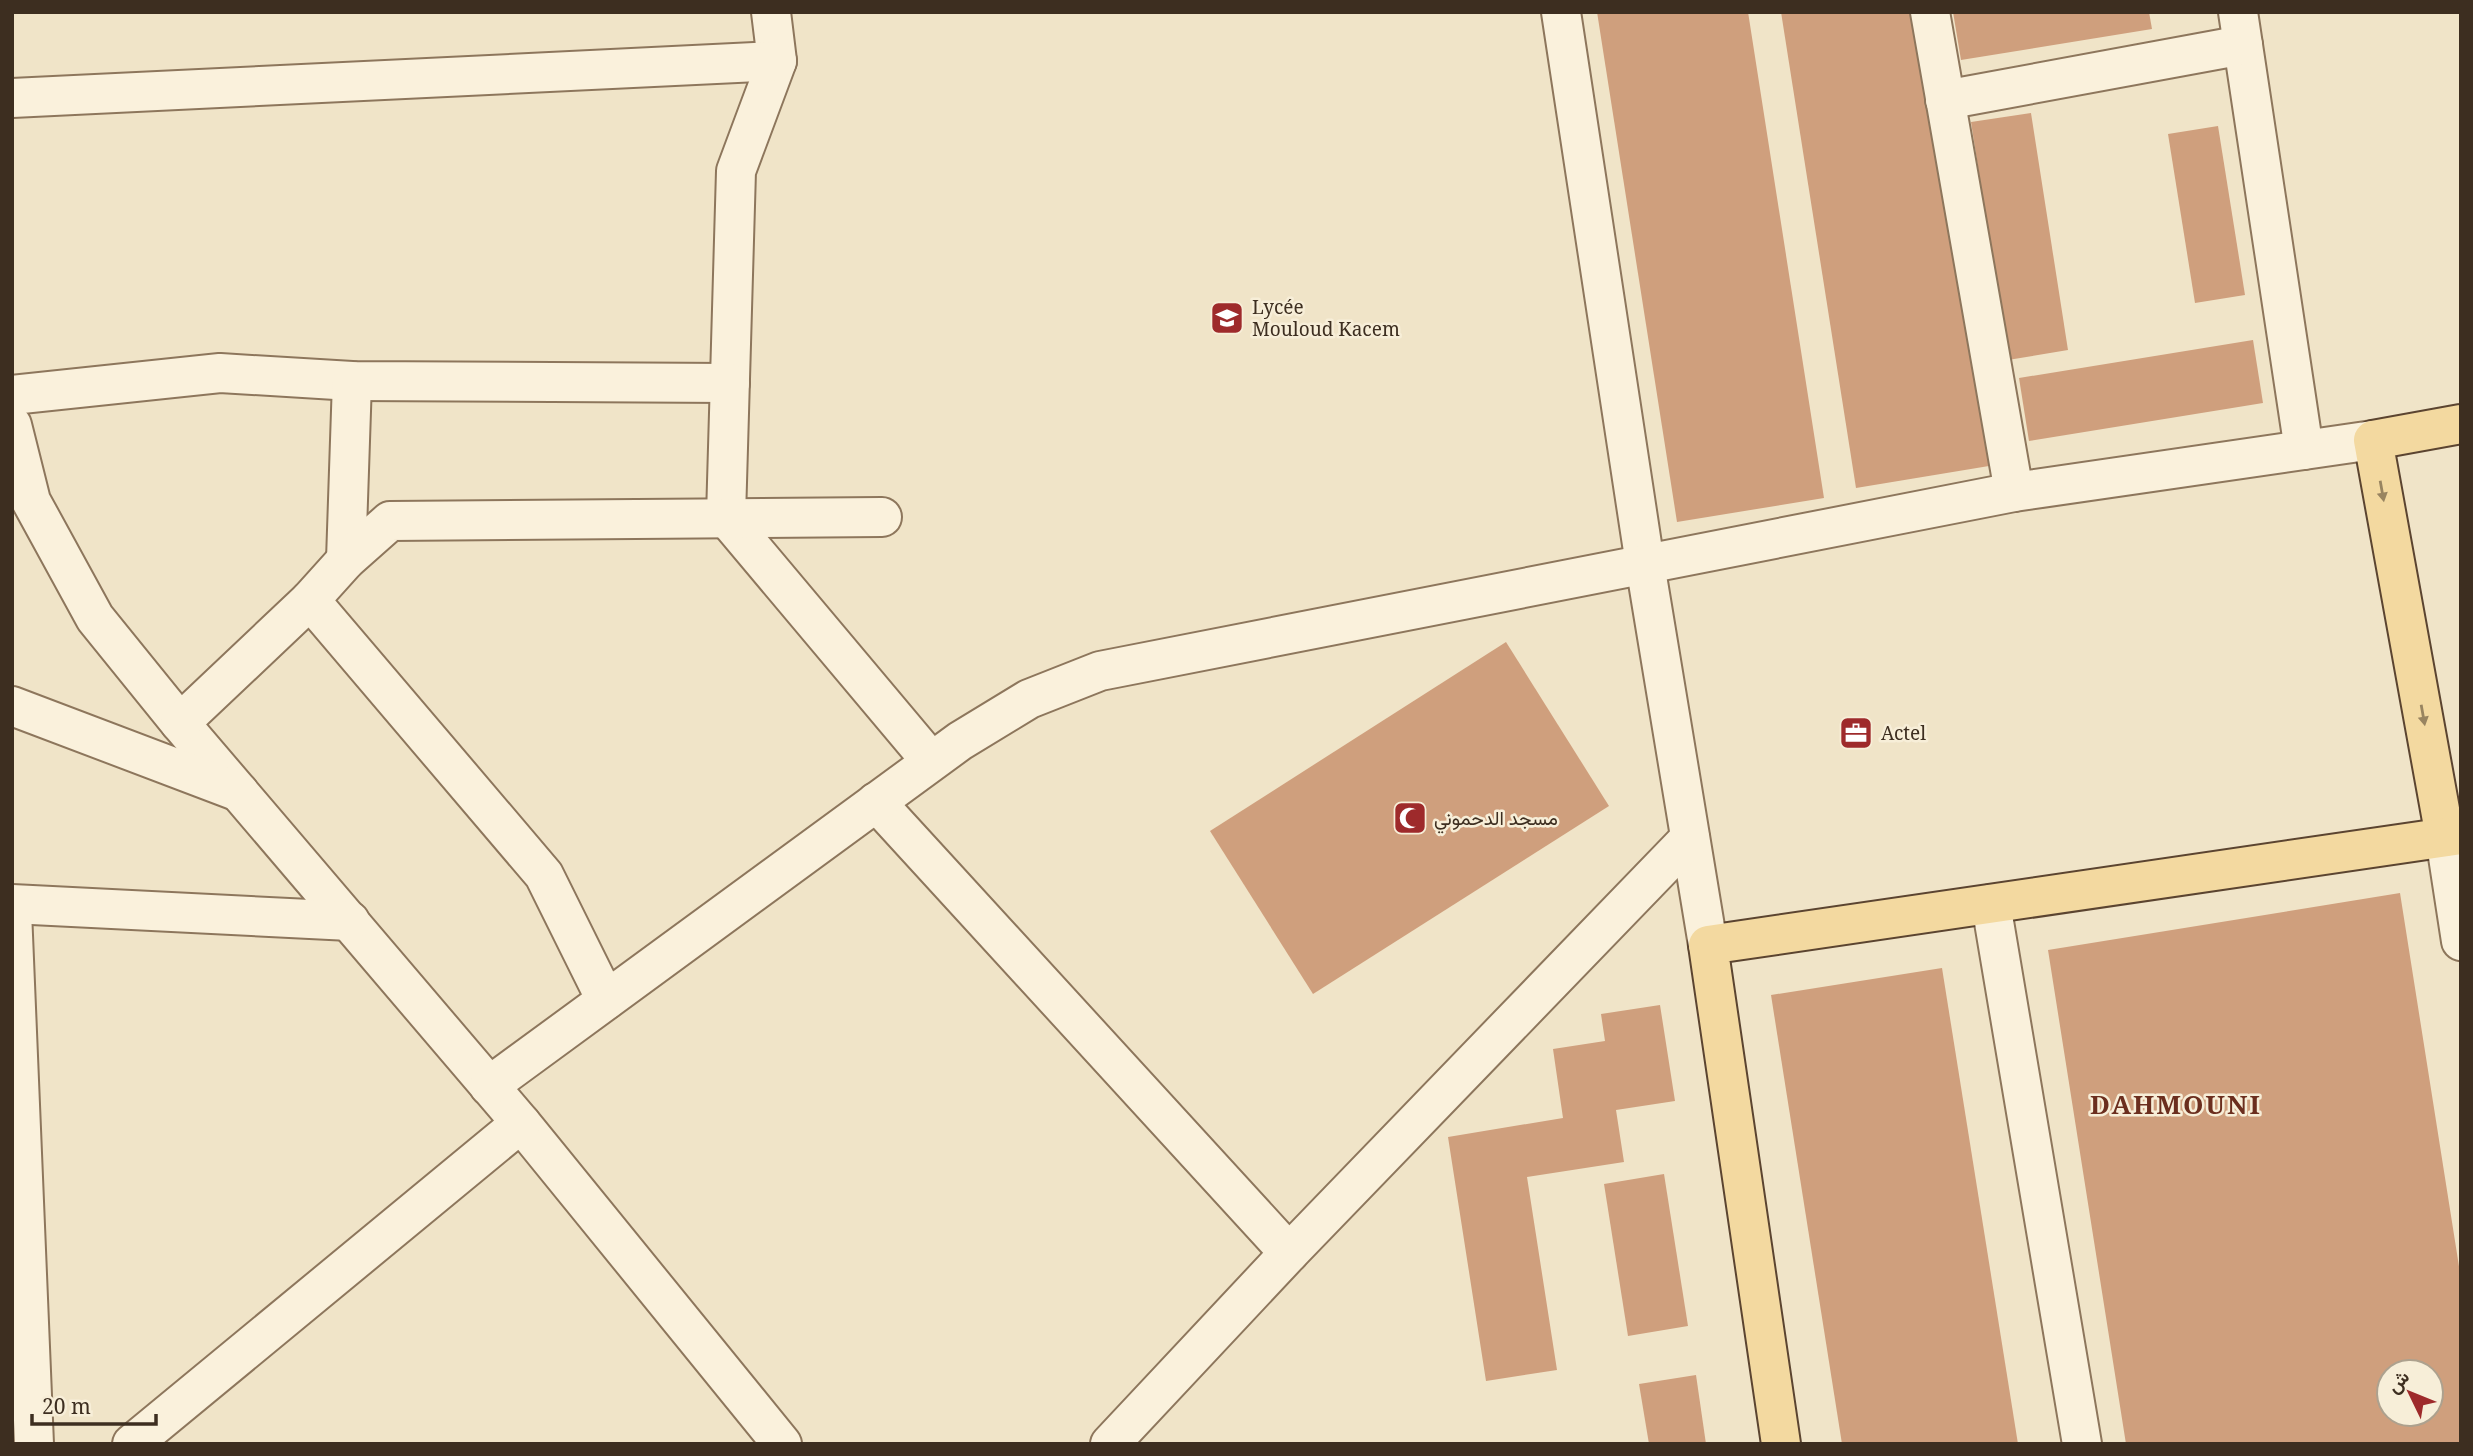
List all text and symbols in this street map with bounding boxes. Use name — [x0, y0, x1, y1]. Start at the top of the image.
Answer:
place label: Lycée Mouloud Kacem — [1252, 294, 1400, 342]
school or university icon: Lycée Mouloud Kacem — [1208, 299, 1246, 337]
one-way arrow — [2377, 480, 2388, 502]
one-way arrow — [2417, 704, 2428, 726]
office icon: Actel — [1837, 714, 1875, 752]
place label: Actel — [1881, 720, 1926, 746]
mosque icon: مسجد الدحموني — [1391, 799, 1429, 837]
place label: مسجد الدحموني — [1434, 805, 1558, 834]
district label: DAHMOUNI — [2090, 1086, 2262, 1122]
north arrow — [2375, 1358, 2445, 1428]
text: ش — [2380, 1364, 2415, 1399]
scale bar — [32, 1382, 156, 1426]
text: 20 m — [42, 1392, 91, 1420]

